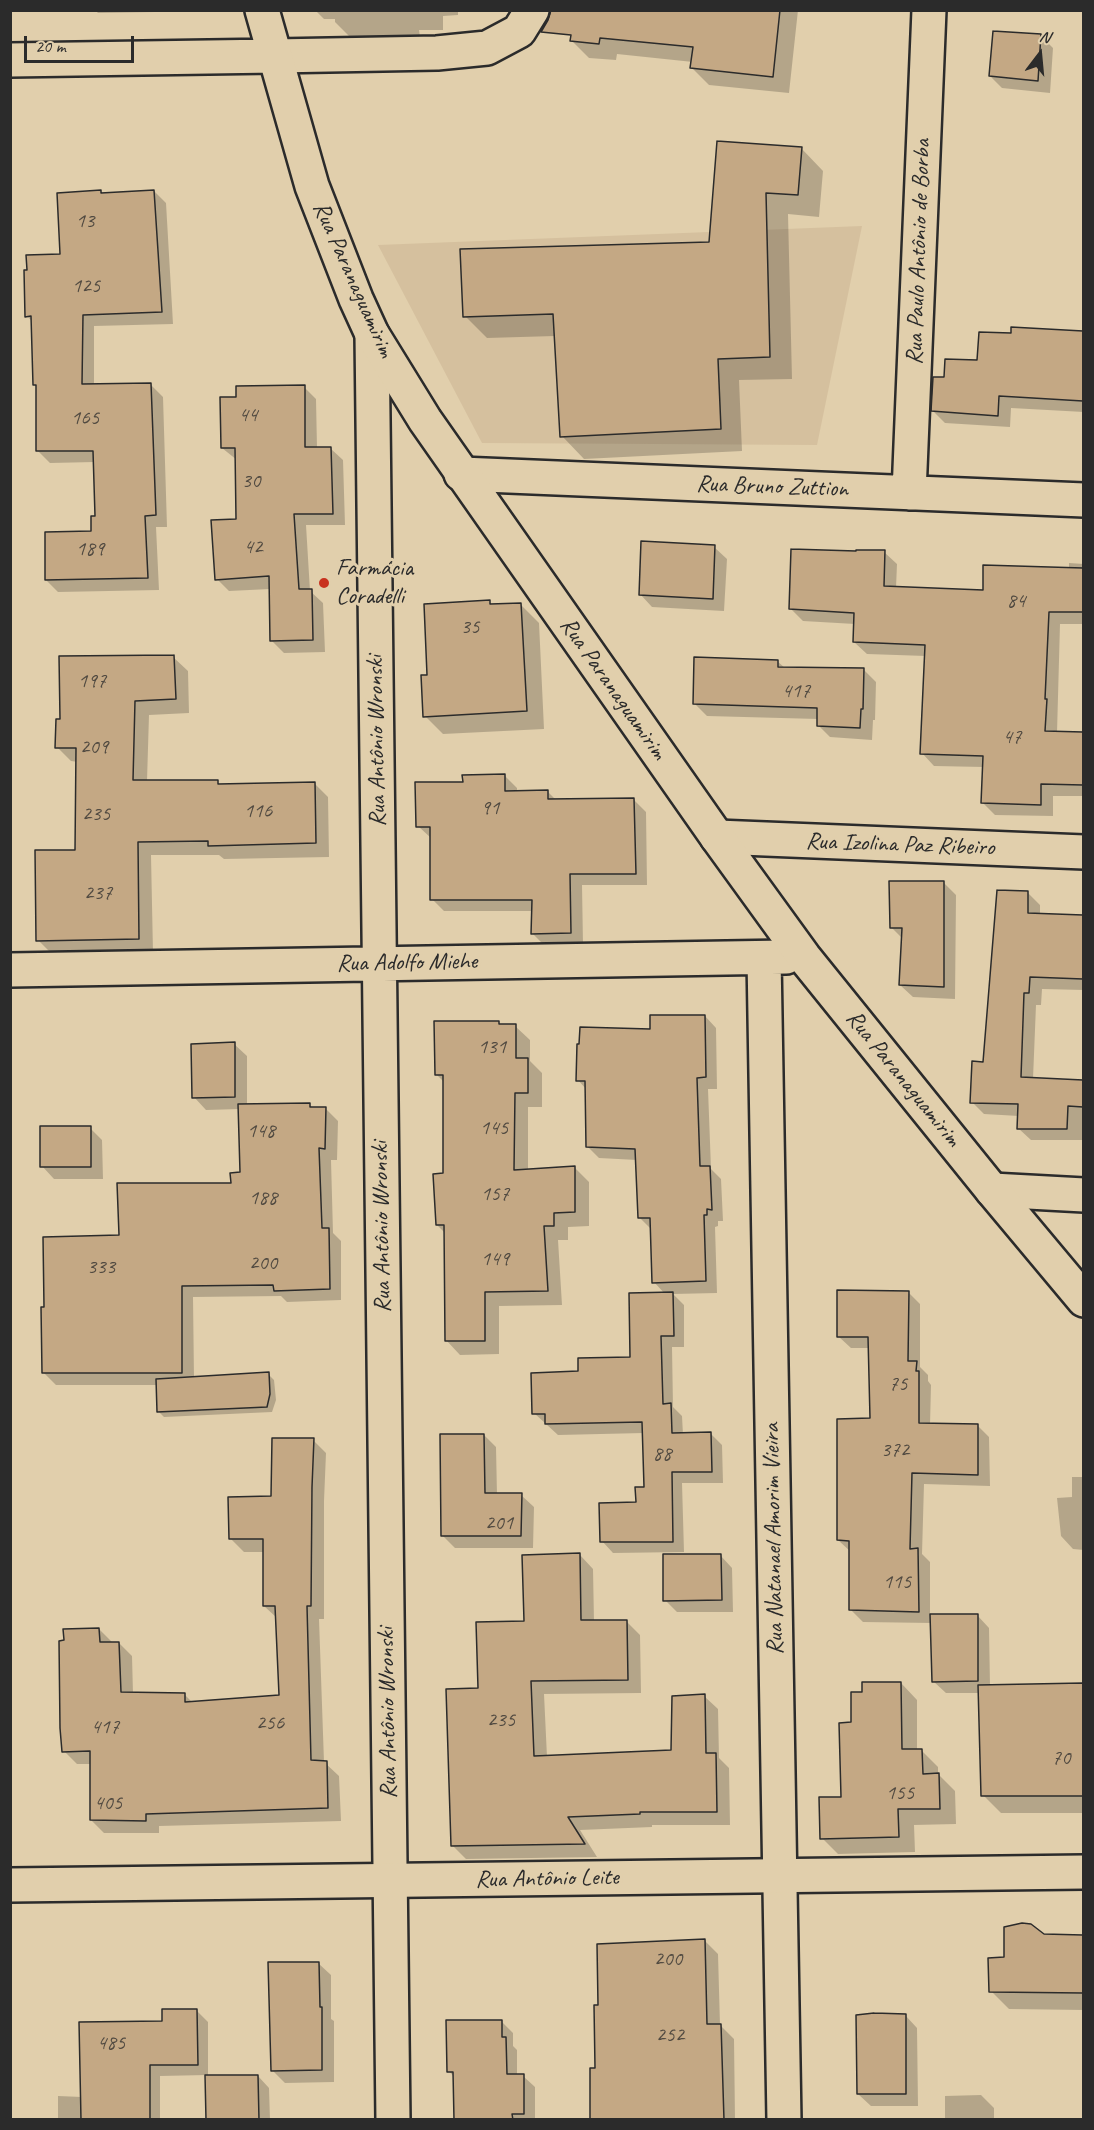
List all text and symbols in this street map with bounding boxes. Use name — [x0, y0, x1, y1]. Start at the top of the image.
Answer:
scale bar — [27, 24, 136, 62]
north arrow — [1010, 24, 1070, 84]
text: N — [1037, 26, 1052, 48]
text: 20 m — [35, 35, 66, 57]
street label: Rua Paulo Antônio de Borba — [901, 139, 937, 365]
street label: Rua Paranaguamirim — [306, 198, 400, 362]
house number: 13 — [76, 208, 94, 234]
house number: 125 — [72, 273, 100, 299]
house number: 44 — [239, 402, 257, 428]
house number: 165 — [71, 405, 99, 431]
house number: 30 — [242, 468, 260, 494]
street label: Rua Bruno Zuttion — [696, 470, 848, 504]
house number: 42 — [244, 534, 262, 560]
house number: 189 — [76, 536, 104, 562]
place label: Farmácia Coradelli — [336, 555, 413, 611]
marker: Farmácia Coradelli — [317, 576, 331, 590]
house number: 84 — [1007, 588, 1025, 614]
street label: Rua Paranaguamirim — [553, 612, 673, 766]
house number: 35 — [461, 614, 479, 640]
street label: Rua Antônio Wronski — [361, 655, 393, 827]
house number: 197 — [78, 668, 106, 694]
house number: 417 — [782, 678, 810, 704]
house number: 47 — [1003, 724, 1021, 750]
house number: 209 — [80, 734, 108, 760]
house number: 91 — [481, 795, 499, 821]
house number: 116 — [244, 798, 272, 824]
house number: 235 — [82, 801, 110, 827]
street label: Rua Izolina Paz Ribeiro — [805, 827, 995, 863]
house number: 237 — [84, 880, 112, 906]
street label: Rua Adolfo Miehe — [337, 947, 477, 979]
street label: Rua Paranaguamirim — [839, 1005, 967, 1153]
house number: 131 — [478, 1034, 506, 1060]
house number: 145 — [480, 1115, 508, 1141]
house number: 148 — [247, 1118, 275, 1144]
street label: Rua Antônio Wronski — [366, 1141, 398, 1313]
house number: 157 — [481, 1181, 509, 1207]
house number: 188 — [249, 1185, 277, 1211]
house number: 149 — [481, 1246, 509, 1272]
house number: 200 — [249, 1250, 277, 1276]
house number: 333 — [87, 1254, 115, 1280]
house number: 75 — [889, 1371, 907, 1397]
street label: Rua Natanael Amorim Vieira — [758, 1423, 790, 1655]
house number: 372 — [881, 1437, 909, 1463]
house number: 88 — [653, 1441, 671, 1467]
house number: 201 — [485, 1510, 513, 1536]
house number: 115 — [883, 1569, 911, 1595]
street label: Rua Antônio Wronski — [372, 1627, 404, 1799]
house number: 235 — [487, 1707, 515, 1733]
house number: 256 — [256, 1710, 284, 1736]
house number: 417 — [91, 1714, 119, 1740]
house number: 70 — [1052, 1745, 1070, 1771]
house number: 155 — [886, 1780, 914, 1806]
house number: 405 — [94, 1790, 122, 1816]
street label: Rua Antônio Leite — [475, 1863, 619, 1895]
house number: 200 — [654, 1946, 682, 1972]
house number: 252 — [656, 2022, 684, 2048]
house number: 485 — [97, 2030, 125, 2056]

